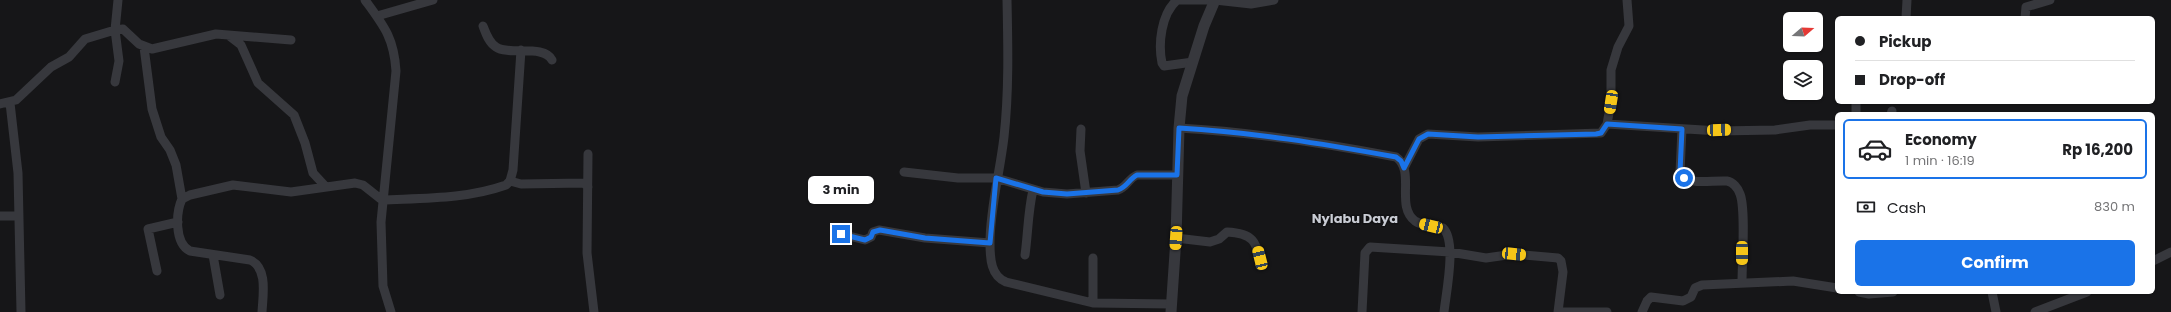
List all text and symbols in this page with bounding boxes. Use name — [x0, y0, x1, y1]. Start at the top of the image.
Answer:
north arrow — [1783, 12, 1823, 52]
map controls — [1783, 12, 1823, 100]
text: Pickup — [1879, 31, 1931, 52]
button: layers — [1783, 60, 1823, 100]
text: Drop-off — [1879, 69, 1945, 90]
car — [1603, 89, 1619, 115]
car — [1707, 124, 1731, 136]
text: Economy — [1905, 129, 1977, 150]
icon: car — [1857, 131, 1893, 167]
text: Rp 16,200 — [2062, 139, 2133, 160]
text: 1 min · 16:19 — [1905, 151, 1975, 170]
route start — [1675, 169, 1693, 187]
callout: 3 min — [808, 176, 874, 204]
text: 3 min — [823, 180, 860, 199]
icon: cash — [1855, 196, 1877, 218]
text: Cash — [1887, 197, 1926, 218]
text: 830 m — [2094, 197, 2135, 216]
district label: Nylabu Daya — [1312, 209, 1398, 228]
car — [1418, 217, 1444, 235]
route end — [832, 225, 850, 243]
car — [1169, 226, 1183, 250]
button: Confirm — [1855, 240, 2135, 286]
car — [1736, 241, 1748, 265]
car — [1251, 245, 1269, 271]
car — [1501, 247, 1527, 261]

